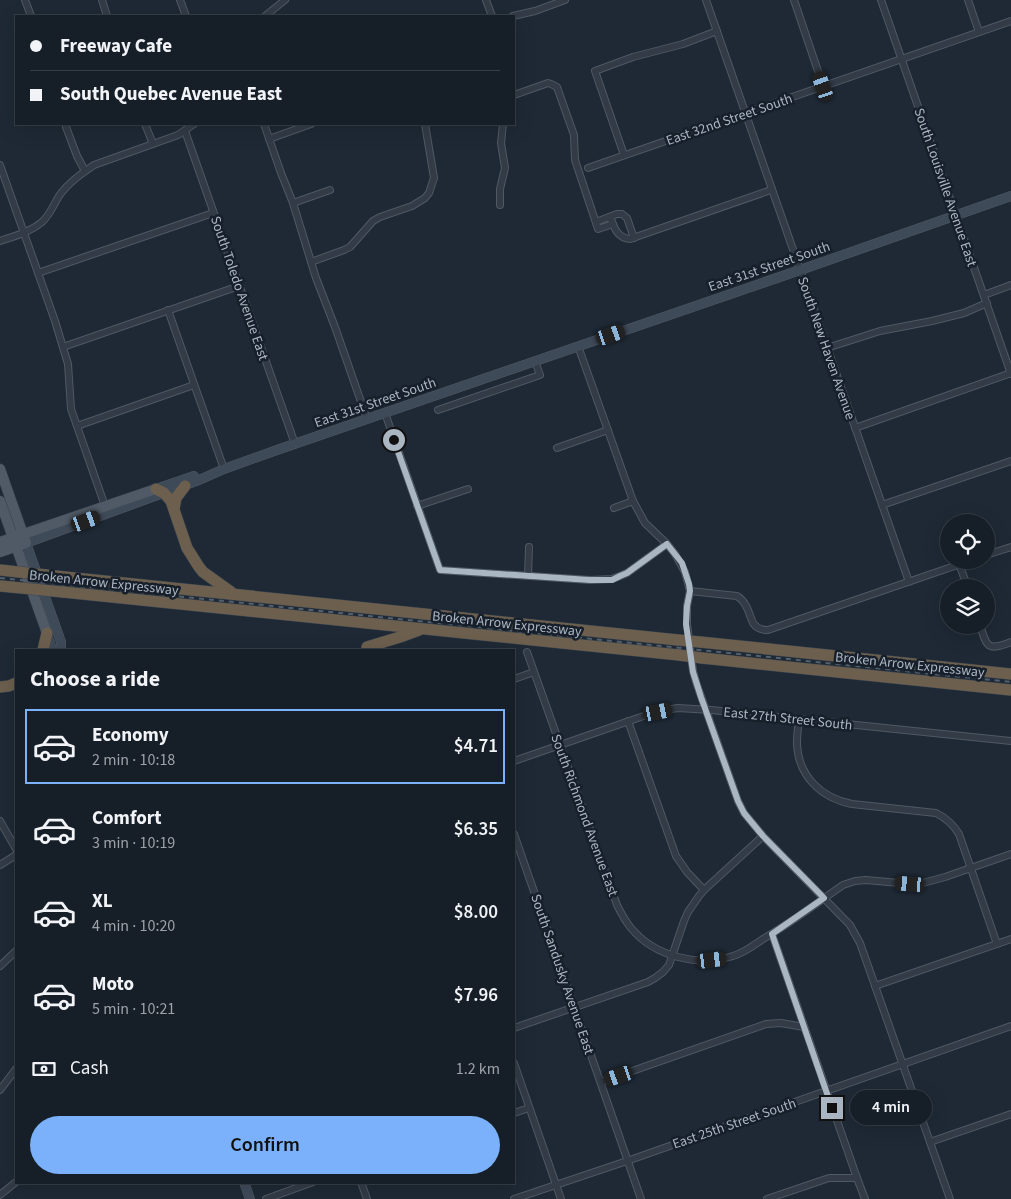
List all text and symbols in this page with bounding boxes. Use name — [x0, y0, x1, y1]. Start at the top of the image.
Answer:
text: Freeway Cafe — [60, 33, 172, 60]
car — [811, 69, 834, 103]
text: South Quebec Avenue East — [60, 81, 282, 108]
street label: East 32nd Street South — [663, 89, 795, 151]
street label: South Louisville Avenue East — [908, 105, 982, 270]
street label: South Toledo Avenue East — [205, 214, 273, 363]
street label: East 31st Street South — [706, 237, 833, 297]
street label: South New Haven Avenue — [792, 274, 860, 423]
car — [594, 323, 627, 347]
street label: East 31st Street South — [312, 373, 439, 433]
route start — [383, 429, 405, 451]
car — [69, 509, 102, 533]
map controls — [940, 514, 995, 634]
button: locate — [940, 514, 995, 569]
street label: Broken Arrow Expressway — [28, 565, 180, 601]
button: layers — [940, 579, 995, 634]
street label: Broken Arrow Expressway — [431, 606, 583, 642]
street label: Broken Arrow Expressway — [834, 647, 986, 683]
text: Choose a ride — [30, 663, 160, 695]
car — [641, 702, 674, 722]
street label: East 27th Street South — [722, 702, 853, 736]
text: Economy — [92, 722, 169, 749]
icon: car — [32, 724, 77, 769]
street label: South Richmond Avenue East — [545, 731, 623, 900]
text: $4.71 — [454, 733, 498, 760]
text: 2 min · 10:18 — [92, 749, 175, 771]
text: Comfort — [92, 805, 162, 832]
icon: car — [32, 807, 77, 852]
text: $6.35 — [454, 816, 498, 843]
text: 3 min · 10:19 — [92, 832, 175, 854]
car — [894, 875, 925, 893]
text: XL — [92, 888, 113, 915]
icon: car — [32, 890, 77, 935]
street label: South Sandusky Avenue East — [525, 892, 599, 1057]
text: $8.00 — [454, 899, 498, 926]
text: 4 min · 10:20 — [92, 915, 175, 937]
car — [696, 951, 727, 969]
text: Moto — [92, 971, 134, 998]
icon: car — [32, 973, 77, 1018]
text: $7.96 — [454, 982, 498, 1009]
text: 5 min · 10:21 — [92, 998, 175, 1020]
icon: cash — [30, 1055, 58, 1083]
text: Cash — [70, 1055, 109, 1082]
text: 1.2 km — [456, 1058, 500, 1080]
car — [602, 1064, 635, 1088]
callout: 4 min — [850, 1090, 932, 1126]
street label: East 25th Street South — [670, 1093, 799, 1154]
text: 4 min — [872, 1096, 910, 1118]
route end — [821, 1097, 843, 1119]
button: Confirm — [30, 1116, 500, 1174]

